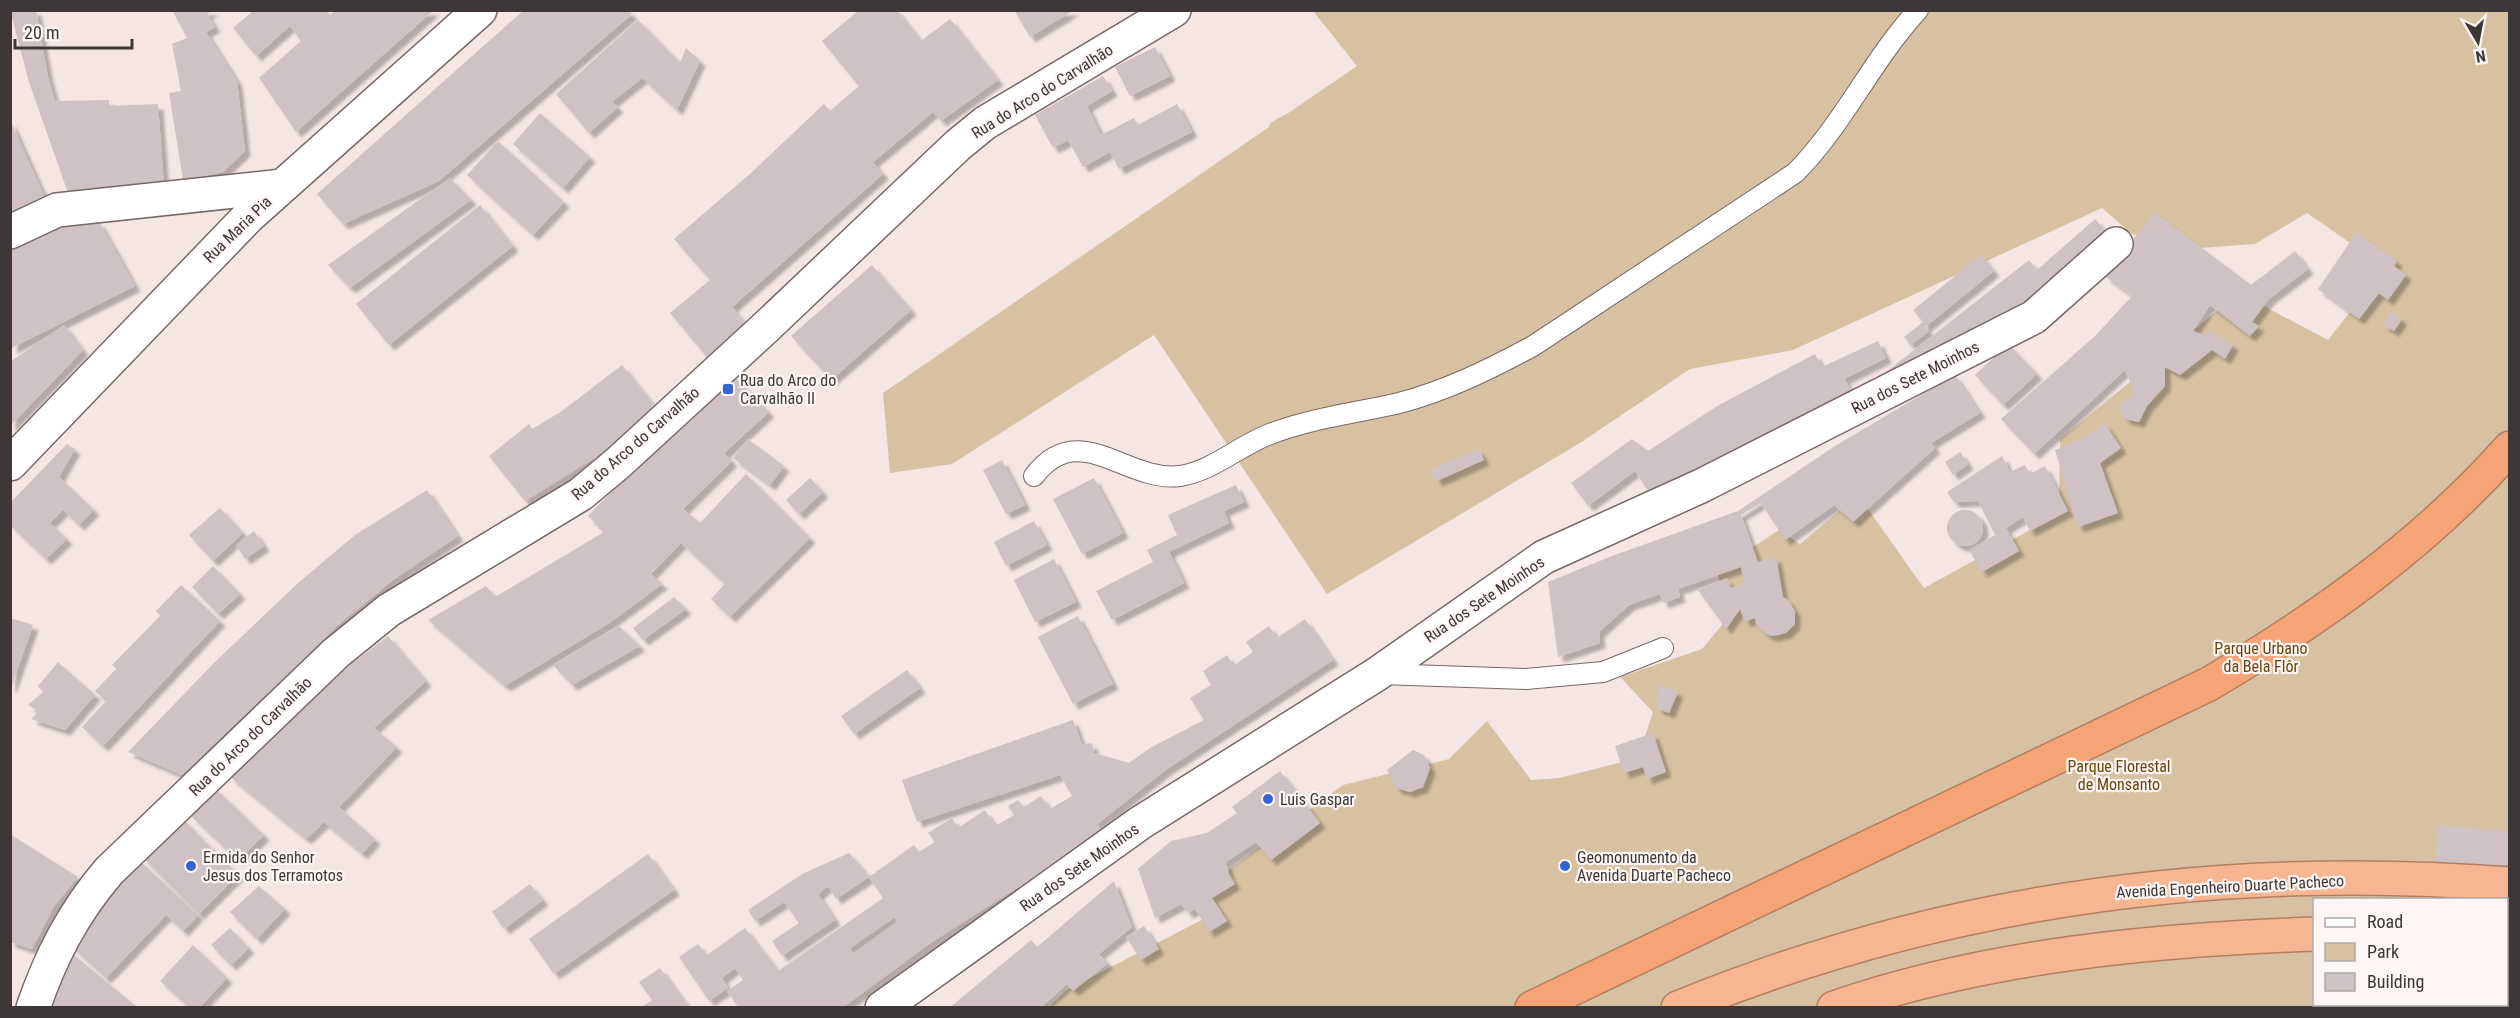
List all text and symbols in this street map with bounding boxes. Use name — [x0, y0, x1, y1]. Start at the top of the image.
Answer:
scale bar — [15, 12, 132, 50]
north arrow — [2448, 12, 2508, 72]
text: 20 m — [24, 22, 59, 43]
street label: Rua do Arco do Carvalhão — [968, 40, 1116, 143]
text: N — [2474, 46, 2487, 66]
street label: Rua Maria Pia — [199, 192, 275, 267]
street label: Rua dos Sete Moinhos — [1848, 337, 1982, 418]
place label: Rua do Arco do Carvalhão II — [740, 371, 836, 408]
marker: Rua do Arco do Carvalhão II — [721, 382, 735, 396]
street label: Rua do Arco do Carvalhão — [568, 383, 703, 504]
street label: Rua dos Sete Moinhos — [1421, 552, 1548, 647]
park label: Parque Urbano da Bela Flôr — [2214, 639, 2308, 676]
street label: Rua do Arco do Carvalhão — [185, 673, 316, 800]
park label: Parque Florestal de Monsanto — [2067, 757, 2171, 794]
place label: Luis Gaspar — [1280, 790, 1355, 809]
marker: Luis Gaspar — [1261, 792, 1275, 806]
street label: Rua dos Sete Moinhos — [1016, 819, 1142, 916]
place label: Ermida do Senhor Jesus dos Terramotos — [203, 848, 343, 885]
place label: Geomonumento da Avenida Duarte Pacheco — [1577, 848, 1731, 885]
marker: Ermida do Senhor Jesus dos Terramotos — [184, 859, 198, 873]
marker: Geomonumento da Avenida Duarte Pacheco — [1558, 859, 1572, 873]
street label: Avenida Engenheiro Duarte Pacheco — [2116, 871, 2344, 902]
legend — [2313, 898, 2508, 1006]
text: Road — [2367, 911, 2403, 932]
text: Park — [2367, 941, 2399, 962]
text: Building — [2367, 971, 2424, 992]

